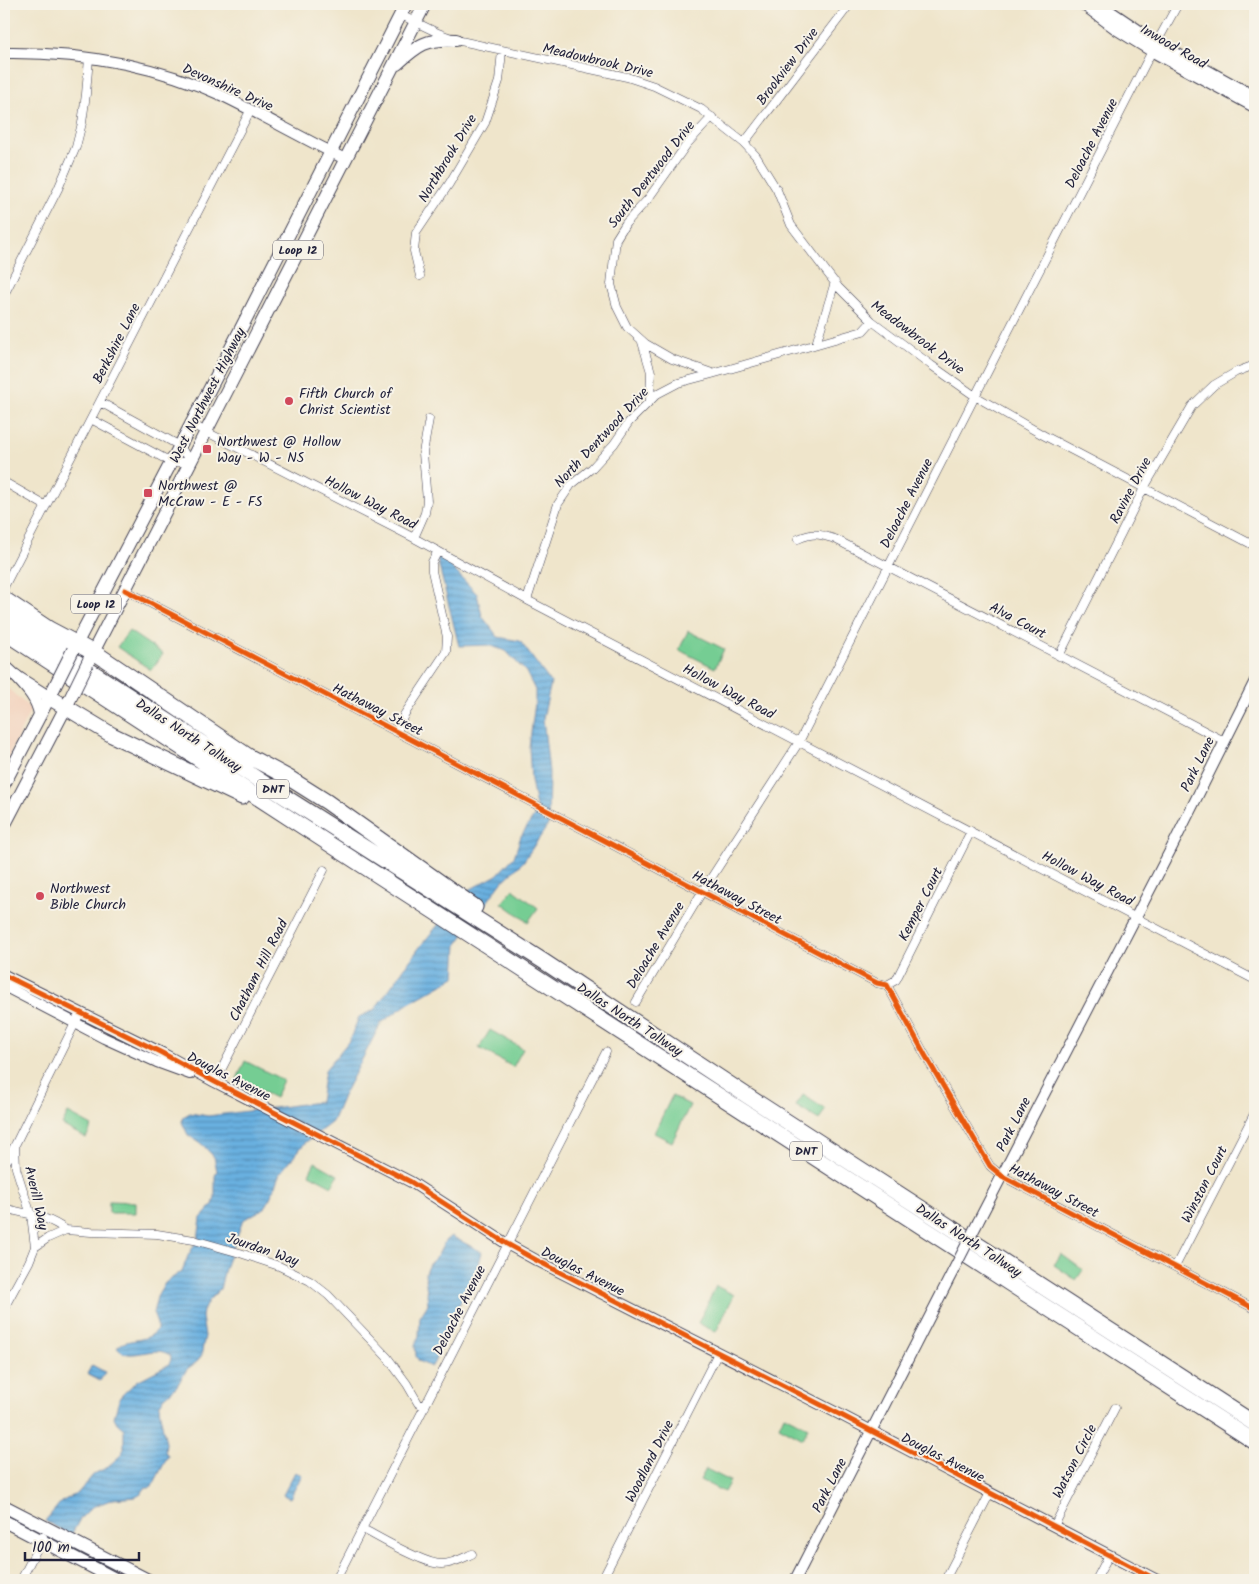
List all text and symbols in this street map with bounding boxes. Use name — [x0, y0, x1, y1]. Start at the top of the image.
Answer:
street label: Inwood Road — [1136, 19, 1212, 76]
street label: Brookview Drive — [751, 22, 825, 110]
street label: Meadowbrook Drive — [540, 38, 656, 85]
street label: Devonshire Drive — [179, 58, 277, 118]
street label: Deloache Avenue — [1060, 94, 1124, 192]
street label: Northbrook Drive — [413, 110, 483, 207]
street label: South Dentwood Drive — [603, 116, 701, 233]
road number: Loop 12 — [273, 240, 323, 260]
street label: Meadowbrook Drive — [866, 295, 970, 381]
street label: Berkshire Lane — [87, 299, 147, 388]
street label: West Northwest Highway — [164, 323, 252, 467]
street label: North Dentwood Drive — [549, 382, 655, 493]
place label: Fifth Church of Christ Scientist — [299, 383, 393, 421]
marker: Fifth Church of Christ Scientist — [283, 395, 295, 407]
place label: Northwest @ Hollow Way - W - NS — [217, 431, 341, 469]
marker: Northwest @ Hollow Way - W - NS — [201, 443, 213, 455]
street label: Ravine Drive — [1104, 453, 1158, 528]
street label: Deloache Avenue — [875, 454, 939, 552]
street label: Hollow Way Road — [320, 470, 422, 536]
place label: Northwest @ McCraw - E - FS — [158, 475, 263, 513]
marker: Northwest @ McCraw - E - FS — [142, 487, 154, 499]
road number: Loop 12 — [71, 594, 121, 614]
street label: Alva Court — [985, 597, 1050, 645]
street label: Hollow Way Road — [678, 658, 779, 726]
street label: Hathaway Street — [328, 678, 427, 742]
street label: Dallas North Tollway — [131, 693, 246, 779]
street label: Park Lane — [1175, 733, 1221, 796]
road number: DNT — [257, 780, 289, 799]
street label: Hollow Way Road — [1037, 845, 1138, 913]
street label: Kemper Court — [893, 863, 949, 945]
street label: Hathaway Street — [688, 865, 786, 931]
place label: Northwest Bible Church — [50, 878, 126, 916]
marker: Northwest Bible Church — [34, 890, 46, 902]
street label: Deloache Avenue — [621, 897, 691, 993]
street label: Chatham Hill Road — [224, 915, 295, 1025]
street label: Dallas North Tollway — [572, 977, 687, 1063]
street label: Douglas Avenue — [183, 1046, 275, 1108]
street label: Park Lane — [991, 1093, 1037, 1156]
street label: Winston Court — [1176, 1141, 1234, 1227]
road number: DNT — [790, 1142, 822, 1160]
street label: Hathaway Street — [1005, 1158, 1103, 1224]
street label: Averill Way — [18, 1164, 54, 1233]
street label: Dallas North Tollway — [911, 1198, 1026, 1284]
street label: Jourdan Way — [224, 1227, 302, 1273]
street label: Douglas Avenue — [537, 1241, 629, 1303]
street label: Deloache Avenue — [428, 1261, 492, 1359]
street label: Woodland Drive — [620, 1416, 680, 1506]
street label: Watson Circle — [1047, 1420, 1103, 1502]
street label: Douglas Avenue — [897, 1427, 989, 1489]
street label: Park Lane — [807, 1454, 853, 1517]
scale bar — [25, 1529, 139, 1561]
text: 100 m — [32, 1536, 70, 1560]

